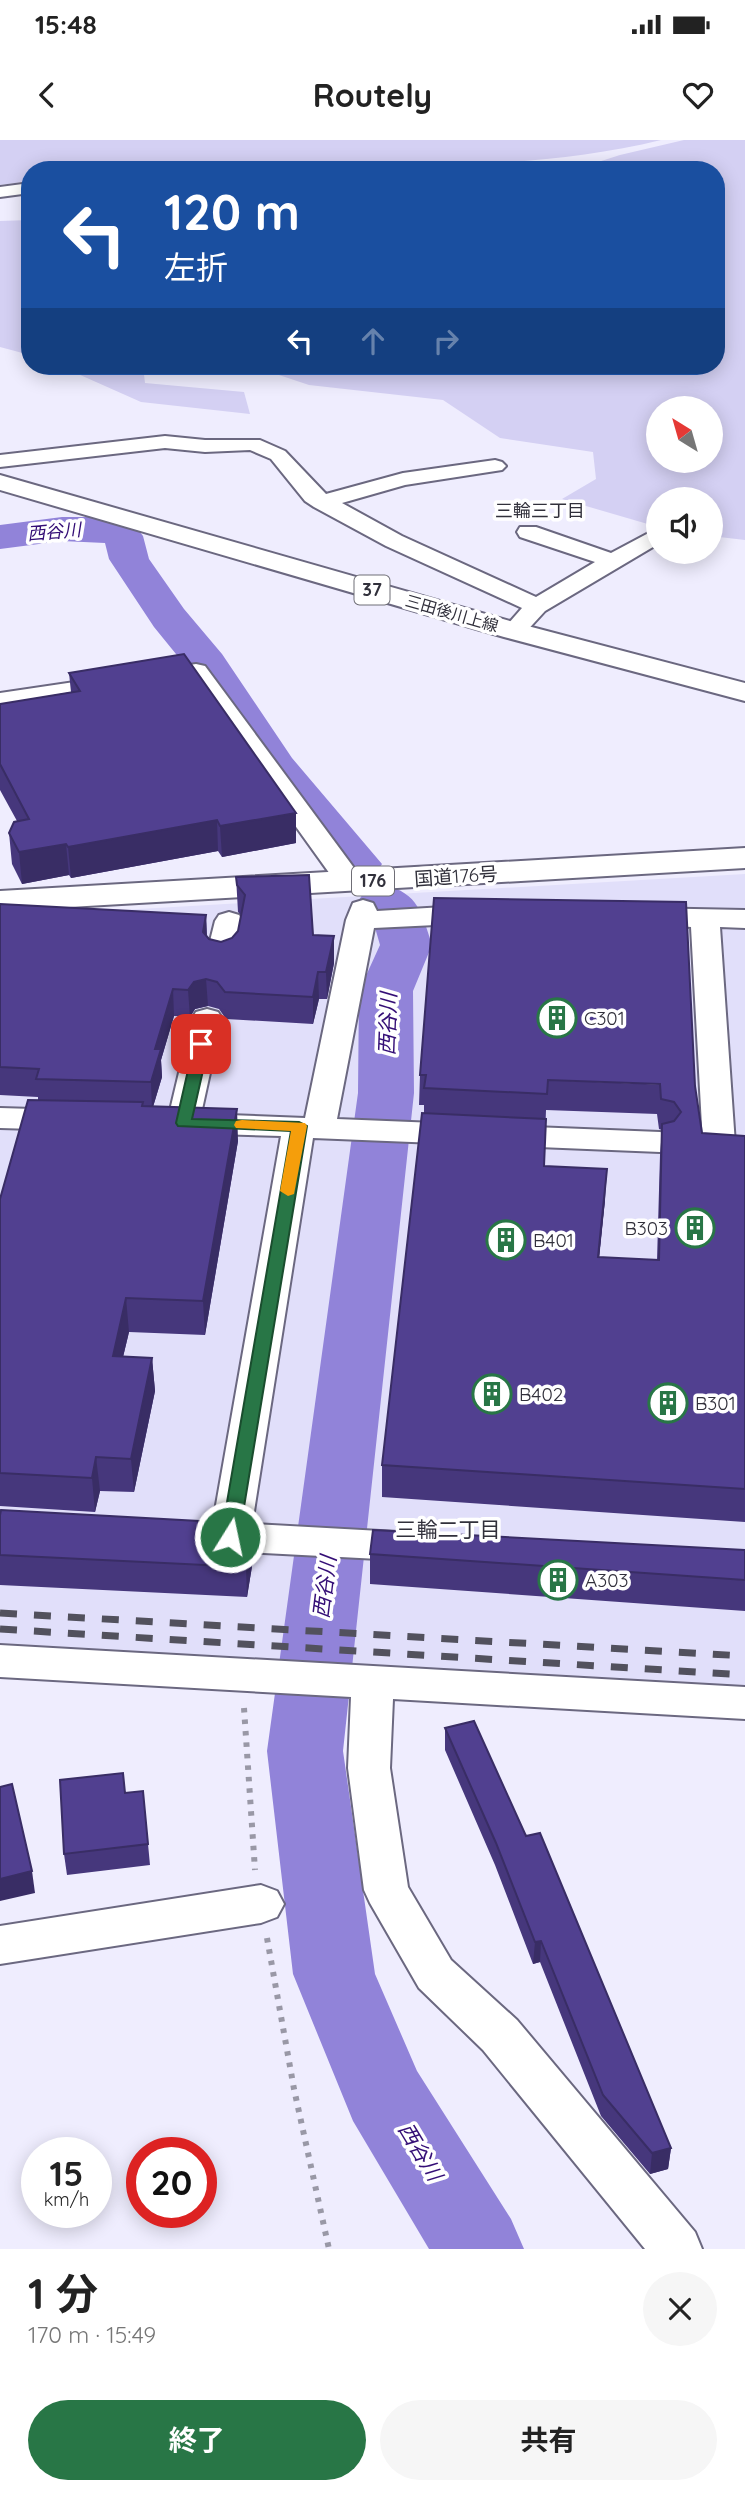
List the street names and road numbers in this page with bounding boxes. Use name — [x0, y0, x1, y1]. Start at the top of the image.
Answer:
road number: 37 — [354, 576, 390, 604]
street label: 三田後川上線 — [403, 590, 501, 636]
street label: 国道176号 — [414, 861, 498, 891]
road number: 176 — [352, 866, 394, 896]

